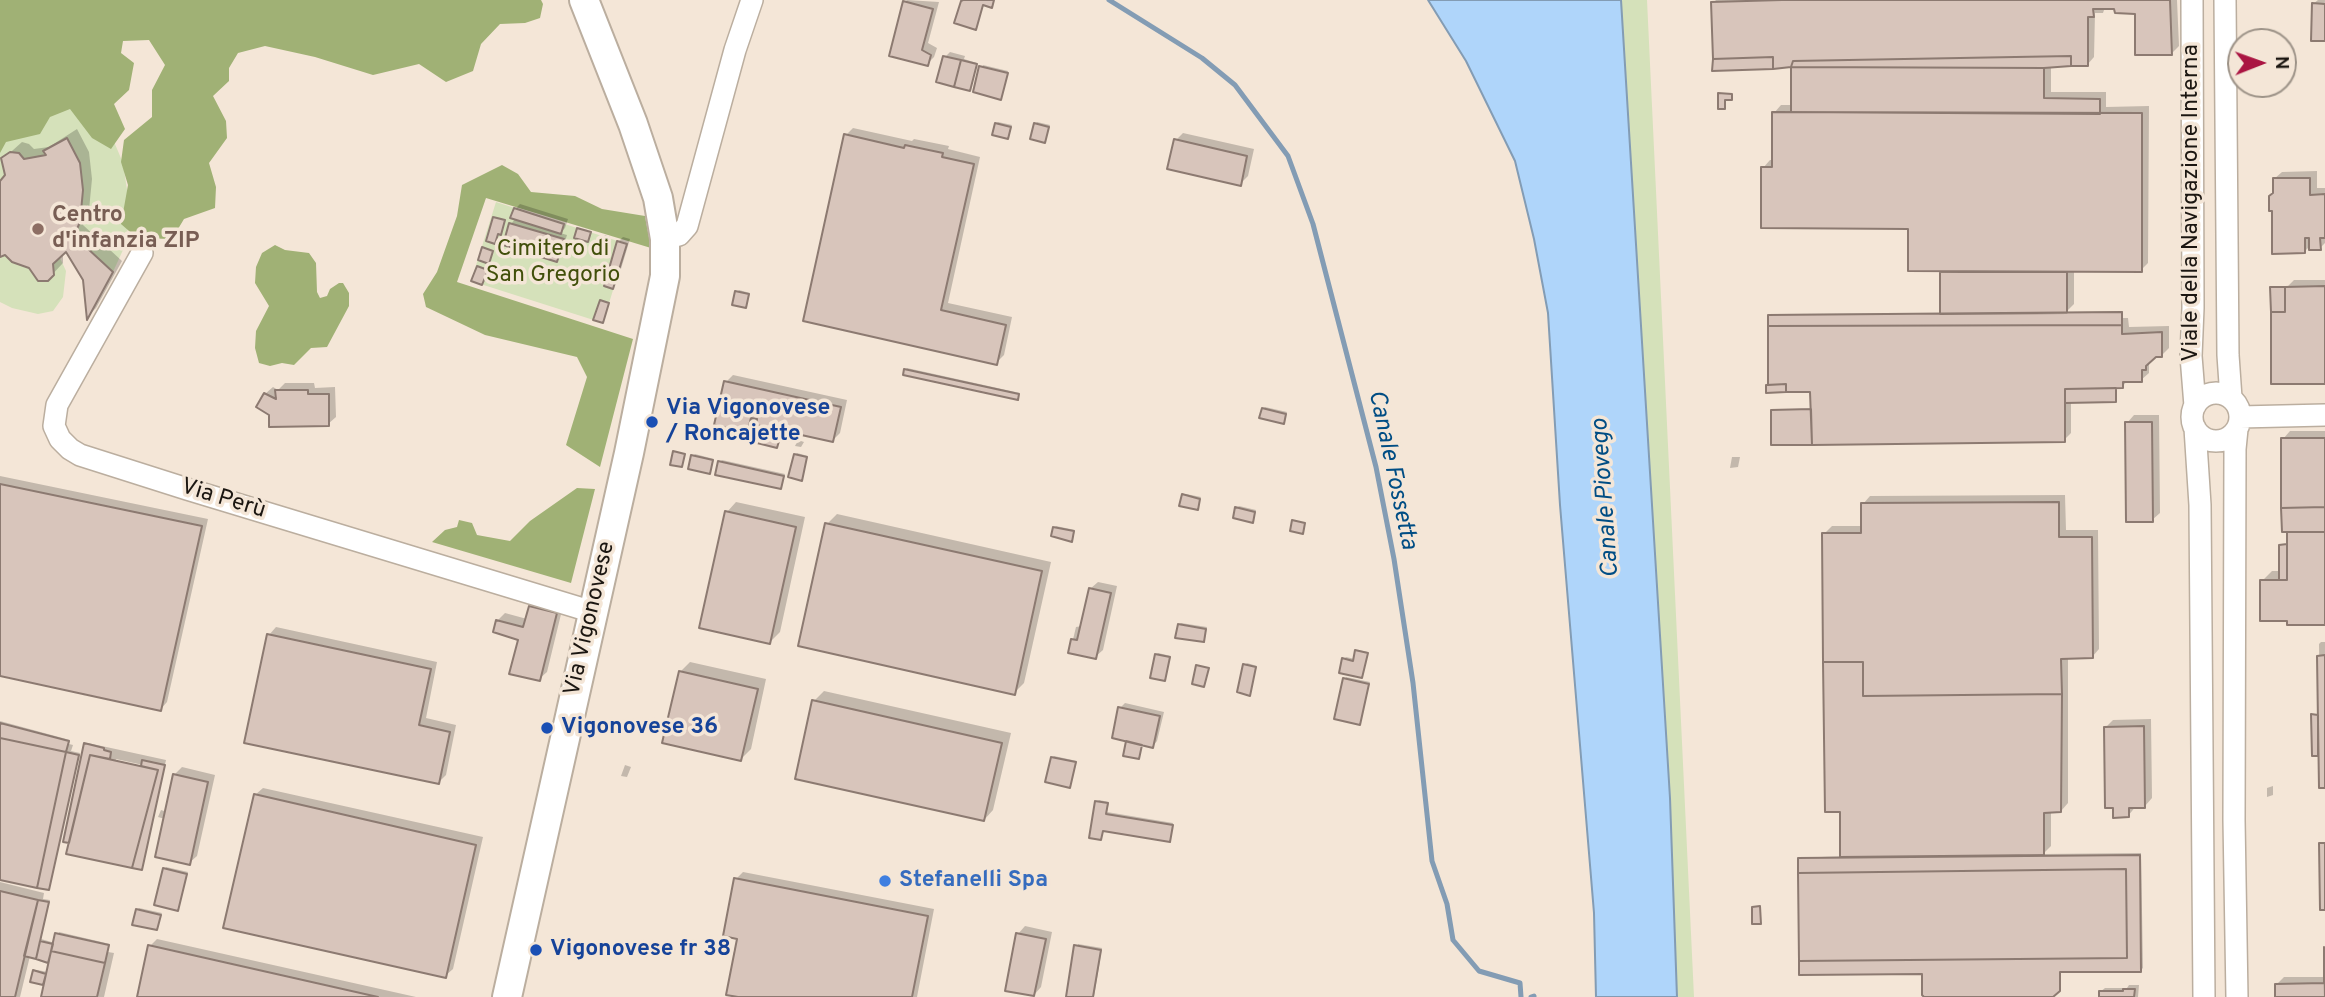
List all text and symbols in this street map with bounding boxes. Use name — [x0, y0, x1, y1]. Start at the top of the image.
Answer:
north arrow — [2227, 28, 2297, 98]
street label: Viale della Navigazione Interna — [2178, 44, 2206, 362]
text: N — [2269, 56, 2293, 70]
place label: Centro d'infanzia ZIP — [52, 202, 200, 256]
marker: Centro d'infanzia ZIP — [30, 221, 46, 237]
park label: Cimitero di San Gregorio — [486, 236, 620, 290]
water label: Canale Fossetta — [1360, 388, 1422, 552]
place label: Via Vigonovese / Roncajette — [666, 395, 830, 449]
marker: Via Vigonovese / Roncajette — [644, 414, 660, 430]
water label: Canale Piovego — [1587, 418, 1627, 578]
street label: Via Perù — [177, 474, 269, 526]
street label: Via Vigonovese — [560, 539, 622, 699]
place label: Vigonovese 36 — [561, 714, 718, 742]
marker: Vigonovese 36 — [539, 720, 555, 736]
place label: Stefanelli Spa — [899, 867, 1048, 895]
marker: Stefanelli Spa — [877, 873, 893, 889]
place label: Vigonovese fr 38 — [550, 936, 731, 964]
marker: Vigonovese fr 38 — [528, 942, 544, 958]

